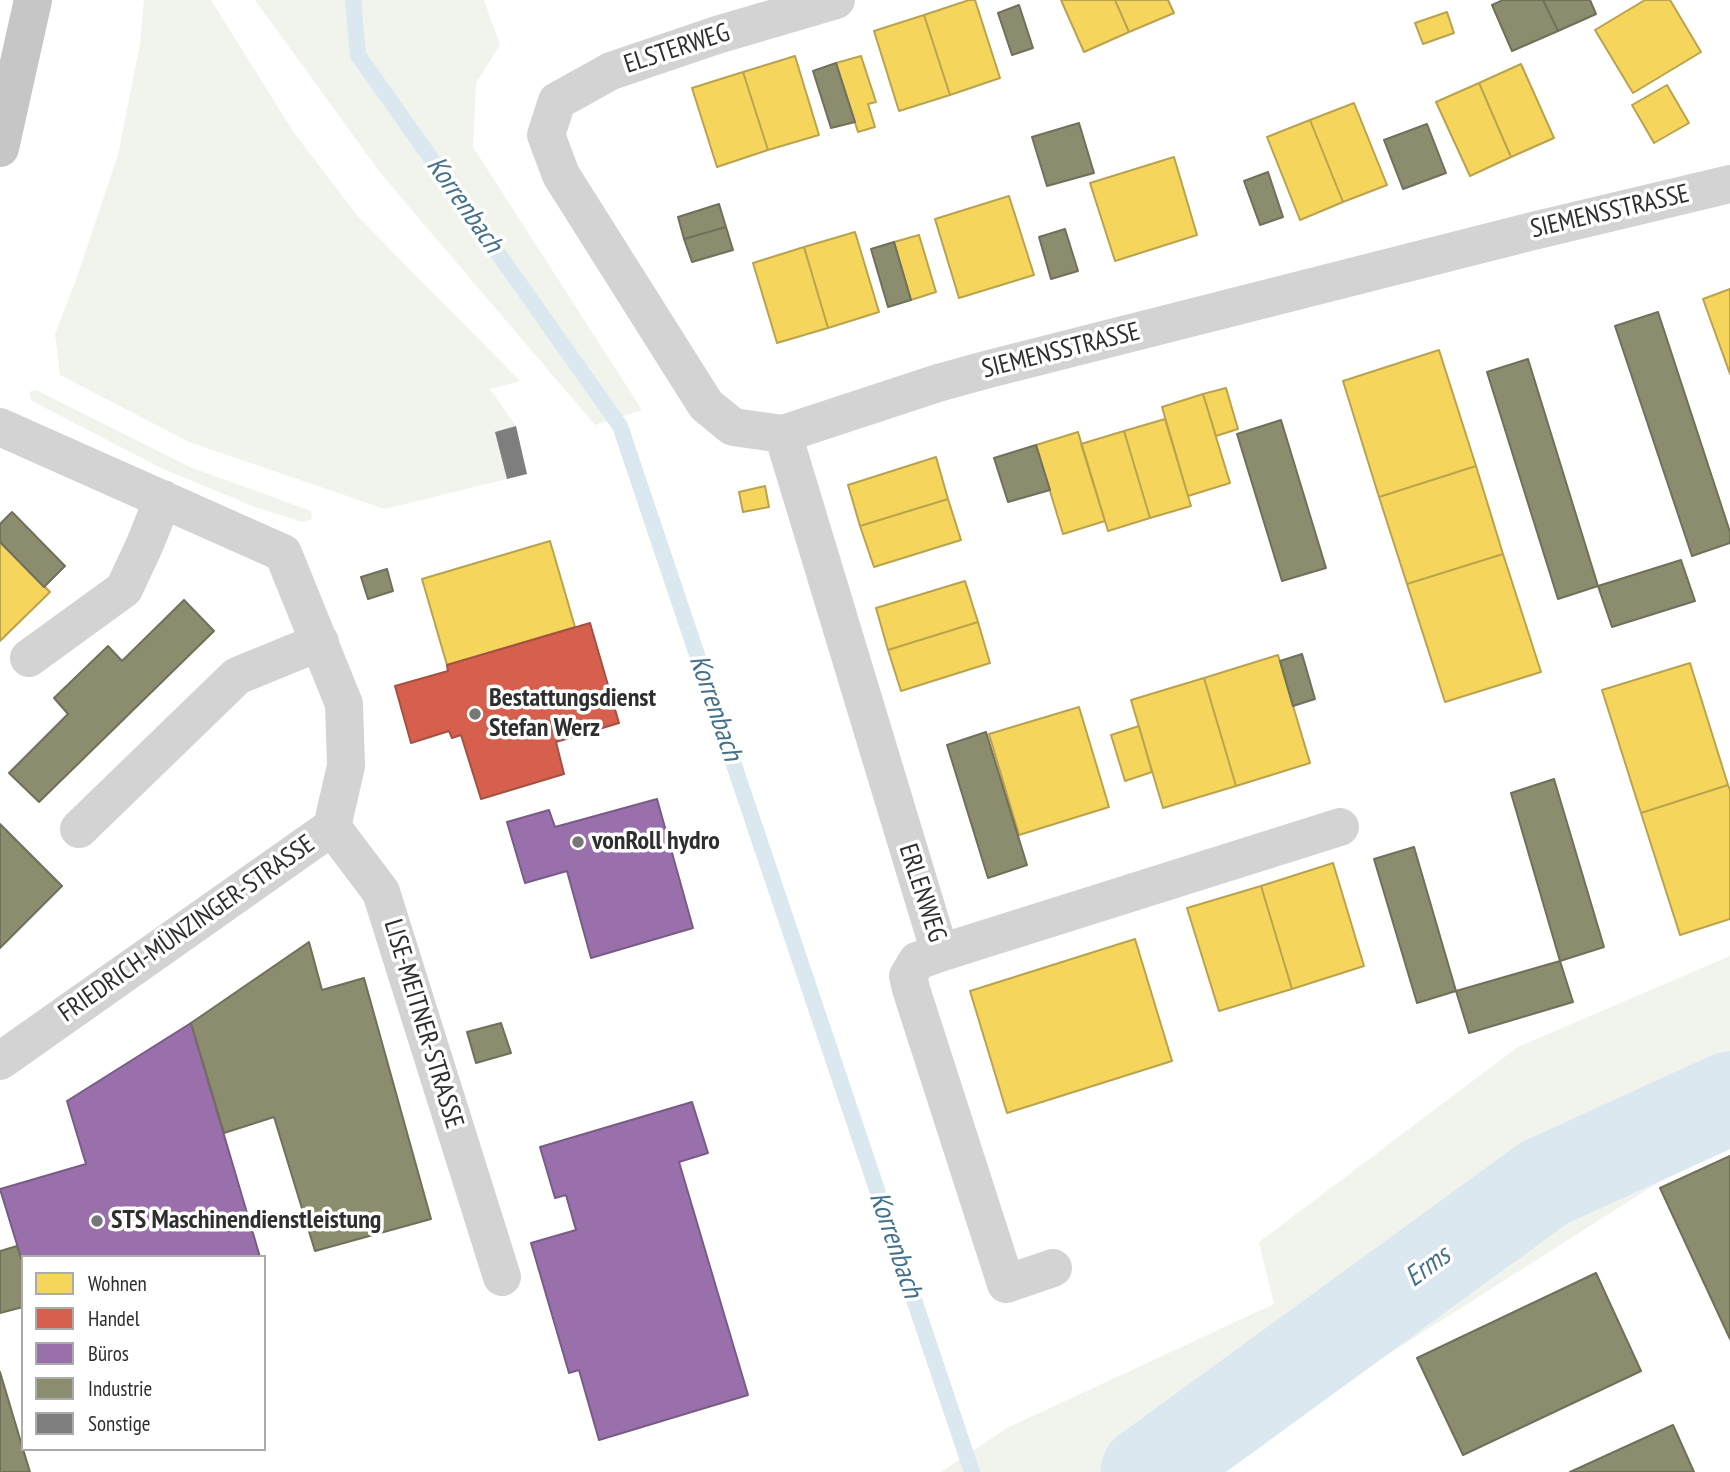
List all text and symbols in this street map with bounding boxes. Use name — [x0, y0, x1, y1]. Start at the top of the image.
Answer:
street label: ELSTERWEG — [620, 17, 734, 81]
water label: Korrenbach — [419, 150, 509, 260]
street label: SIEMENSSTRASSE — [1528, 179, 1692, 245]
street label: SIEMENSSTRASSE — [979, 316, 1143, 386]
water label: Korrenbach — [681, 651, 749, 765]
place label: Bestattungsdienst Stefan Werz — [489, 683, 656, 744]
marker: Bestattungsdienst Stefan Werz — [467, 706, 483, 722]
place label: vonRoll hydro — [592, 826, 720, 858]
street label: FRIEDRICH-MÜNZINGER-STRASSE — [53, 829, 321, 1029]
marker: vonRoll hydro — [570, 834, 586, 850]
street label: ERLENWEG — [892, 840, 952, 946]
street label: LISE-MEITNER-STRASSE — [376, 916, 470, 1132]
water label: Korrenbach — [861, 1188, 929, 1302]
place label: STS Maschinendienstleistung — [111, 1205, 381, 1237]
marker: STS Maschinendienstleistung — [89, 1213, 105, 1229]
water label: Erms — [1399, 1239, 1457, 1295]
legend — [21, 1255, 266, 1451]
text: Wohnen — [88, 1270, 147, 1297]
text: Handel — [88, 1305, 140, 1332]
text: Büros — [88, 1340, 129, 1367]
text: Industrie — [88, 1375, 152, 1402]
text: Sonstige — [88, 1410, 150, 1437]

